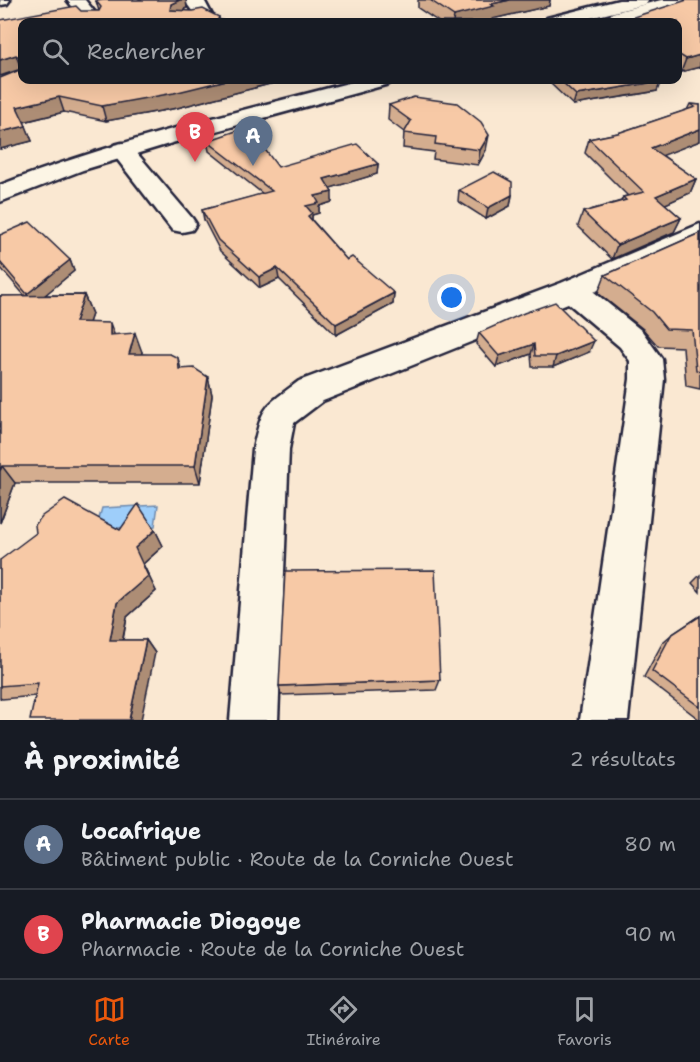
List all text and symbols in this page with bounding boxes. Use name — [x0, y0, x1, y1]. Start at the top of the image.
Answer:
search box — [18, 18, 682, 84]
icon: search — [39, 35, 72, 68]
text: Rechercher — [87, 37, 206, 66]
pin: B — [176, 112, 214, 162]
pin: A — [234, 116, 272, 166]
your location — [437, 283, 466, 312]
text: À proximité — [24, 742, 180, 777]
text: 2 résultats — [570, 746, 676, 772]
text: Locafrique — [81, 817, 201, 846]
text: A — [36, 831, 51, 857]
text: 80 m — [624, 831, 676, 857]
text: Bâtiment public · Route de la Corniche Ouest — [81, 846, 514, 872]
text: Pharmacie Diogoye — [81, 907, 301, 936]
text: B — [37, 921, 50, 947]
text: 90 m — [624, 921, 676, 947]
text: Pharmacie · Route de la Corniche Ouest — [81, 936, 464, 962]
tab: Carte — [88, 993, 130, 1050]
tab: Itinéraire — [307, 993, 381, 1050]
tab: Favoris — [557, 993, 612, 1050]

